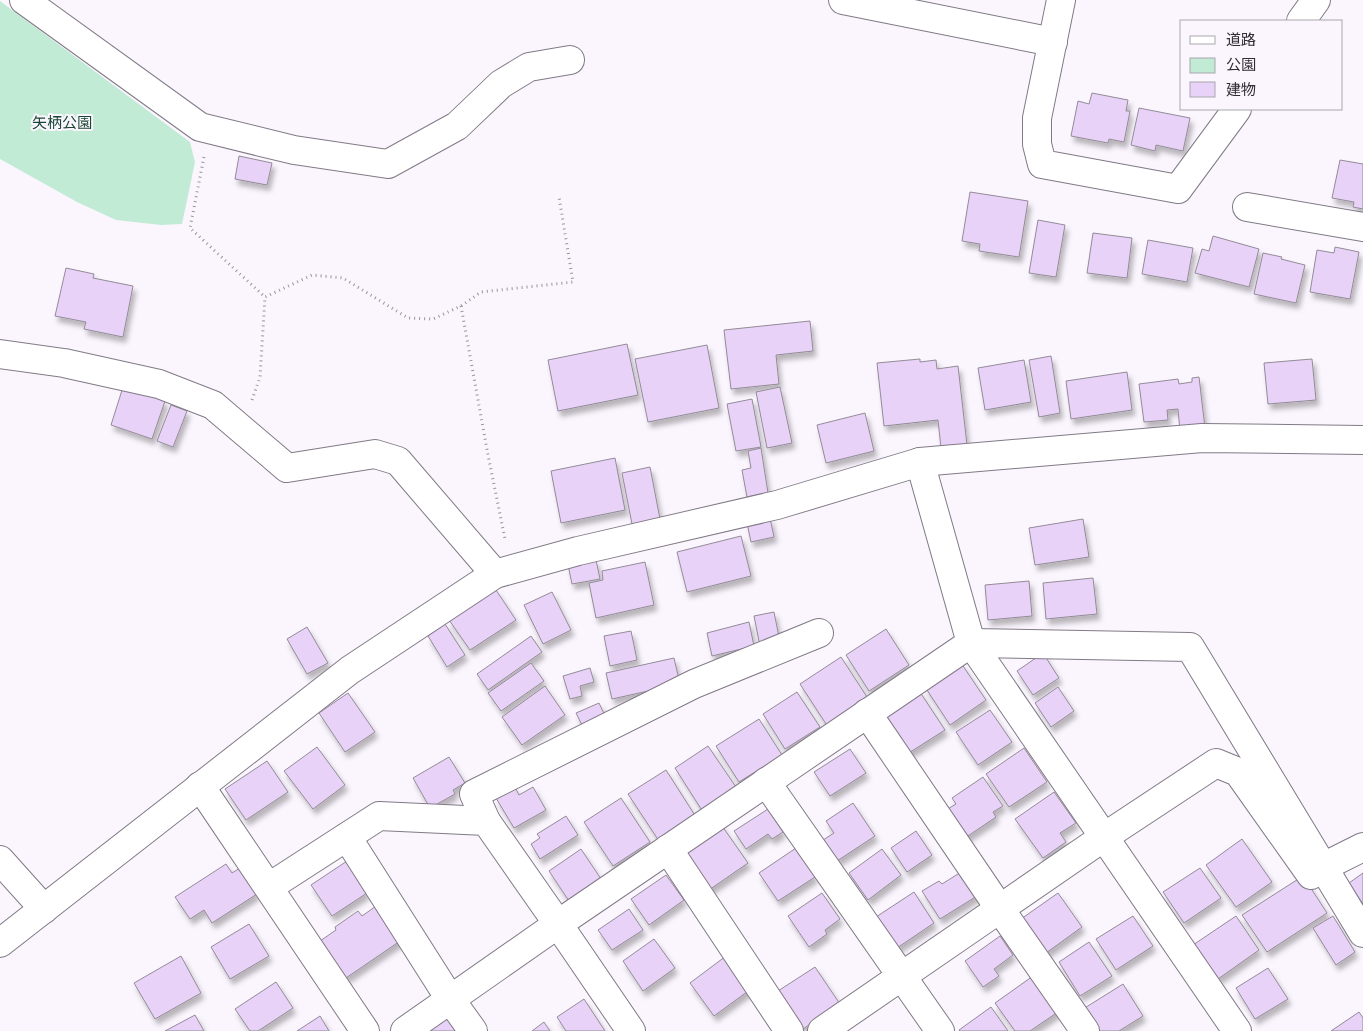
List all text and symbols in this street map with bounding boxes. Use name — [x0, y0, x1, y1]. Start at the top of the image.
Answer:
legend — [1180, 20, 1343, 110]
text: 道路 — [1226, 31, 1256, 49]
text: 公園 — [1226, 56, 1256, 74]
text: 建物 — [1226, 81, 1256, 99]
park label: 矢柄公園 — [32, 114, 92, 132]

